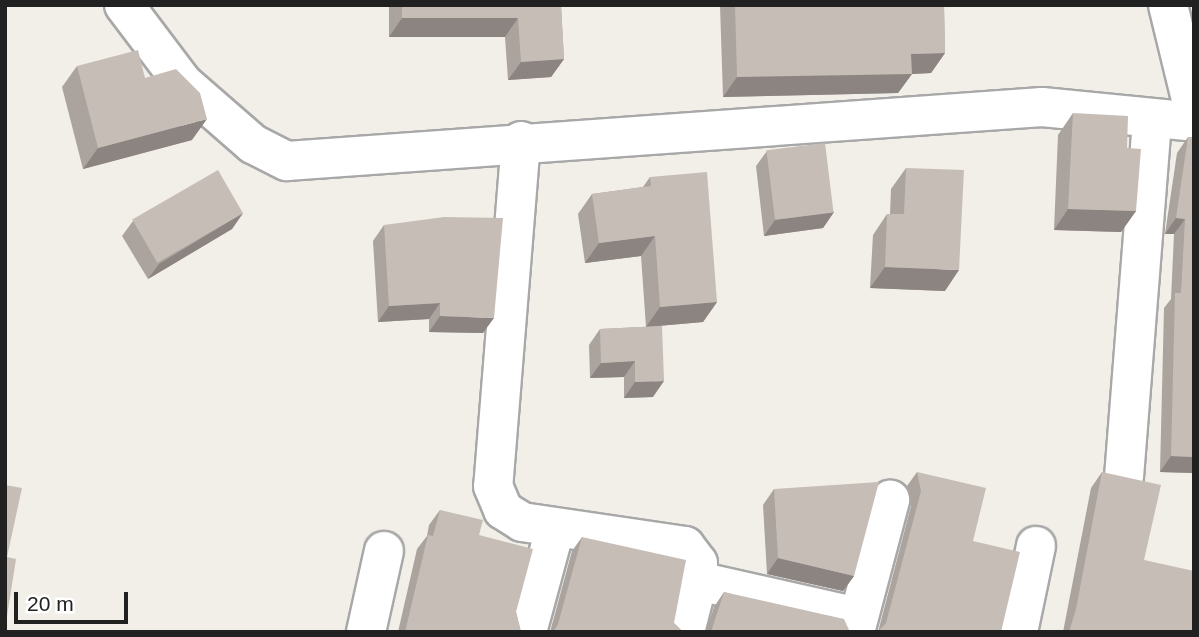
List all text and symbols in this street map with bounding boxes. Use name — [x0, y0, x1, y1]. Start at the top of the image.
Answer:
scale bar — [18, 578, 131, 622]
text: 20 m — [27, 592, 74, 615]

